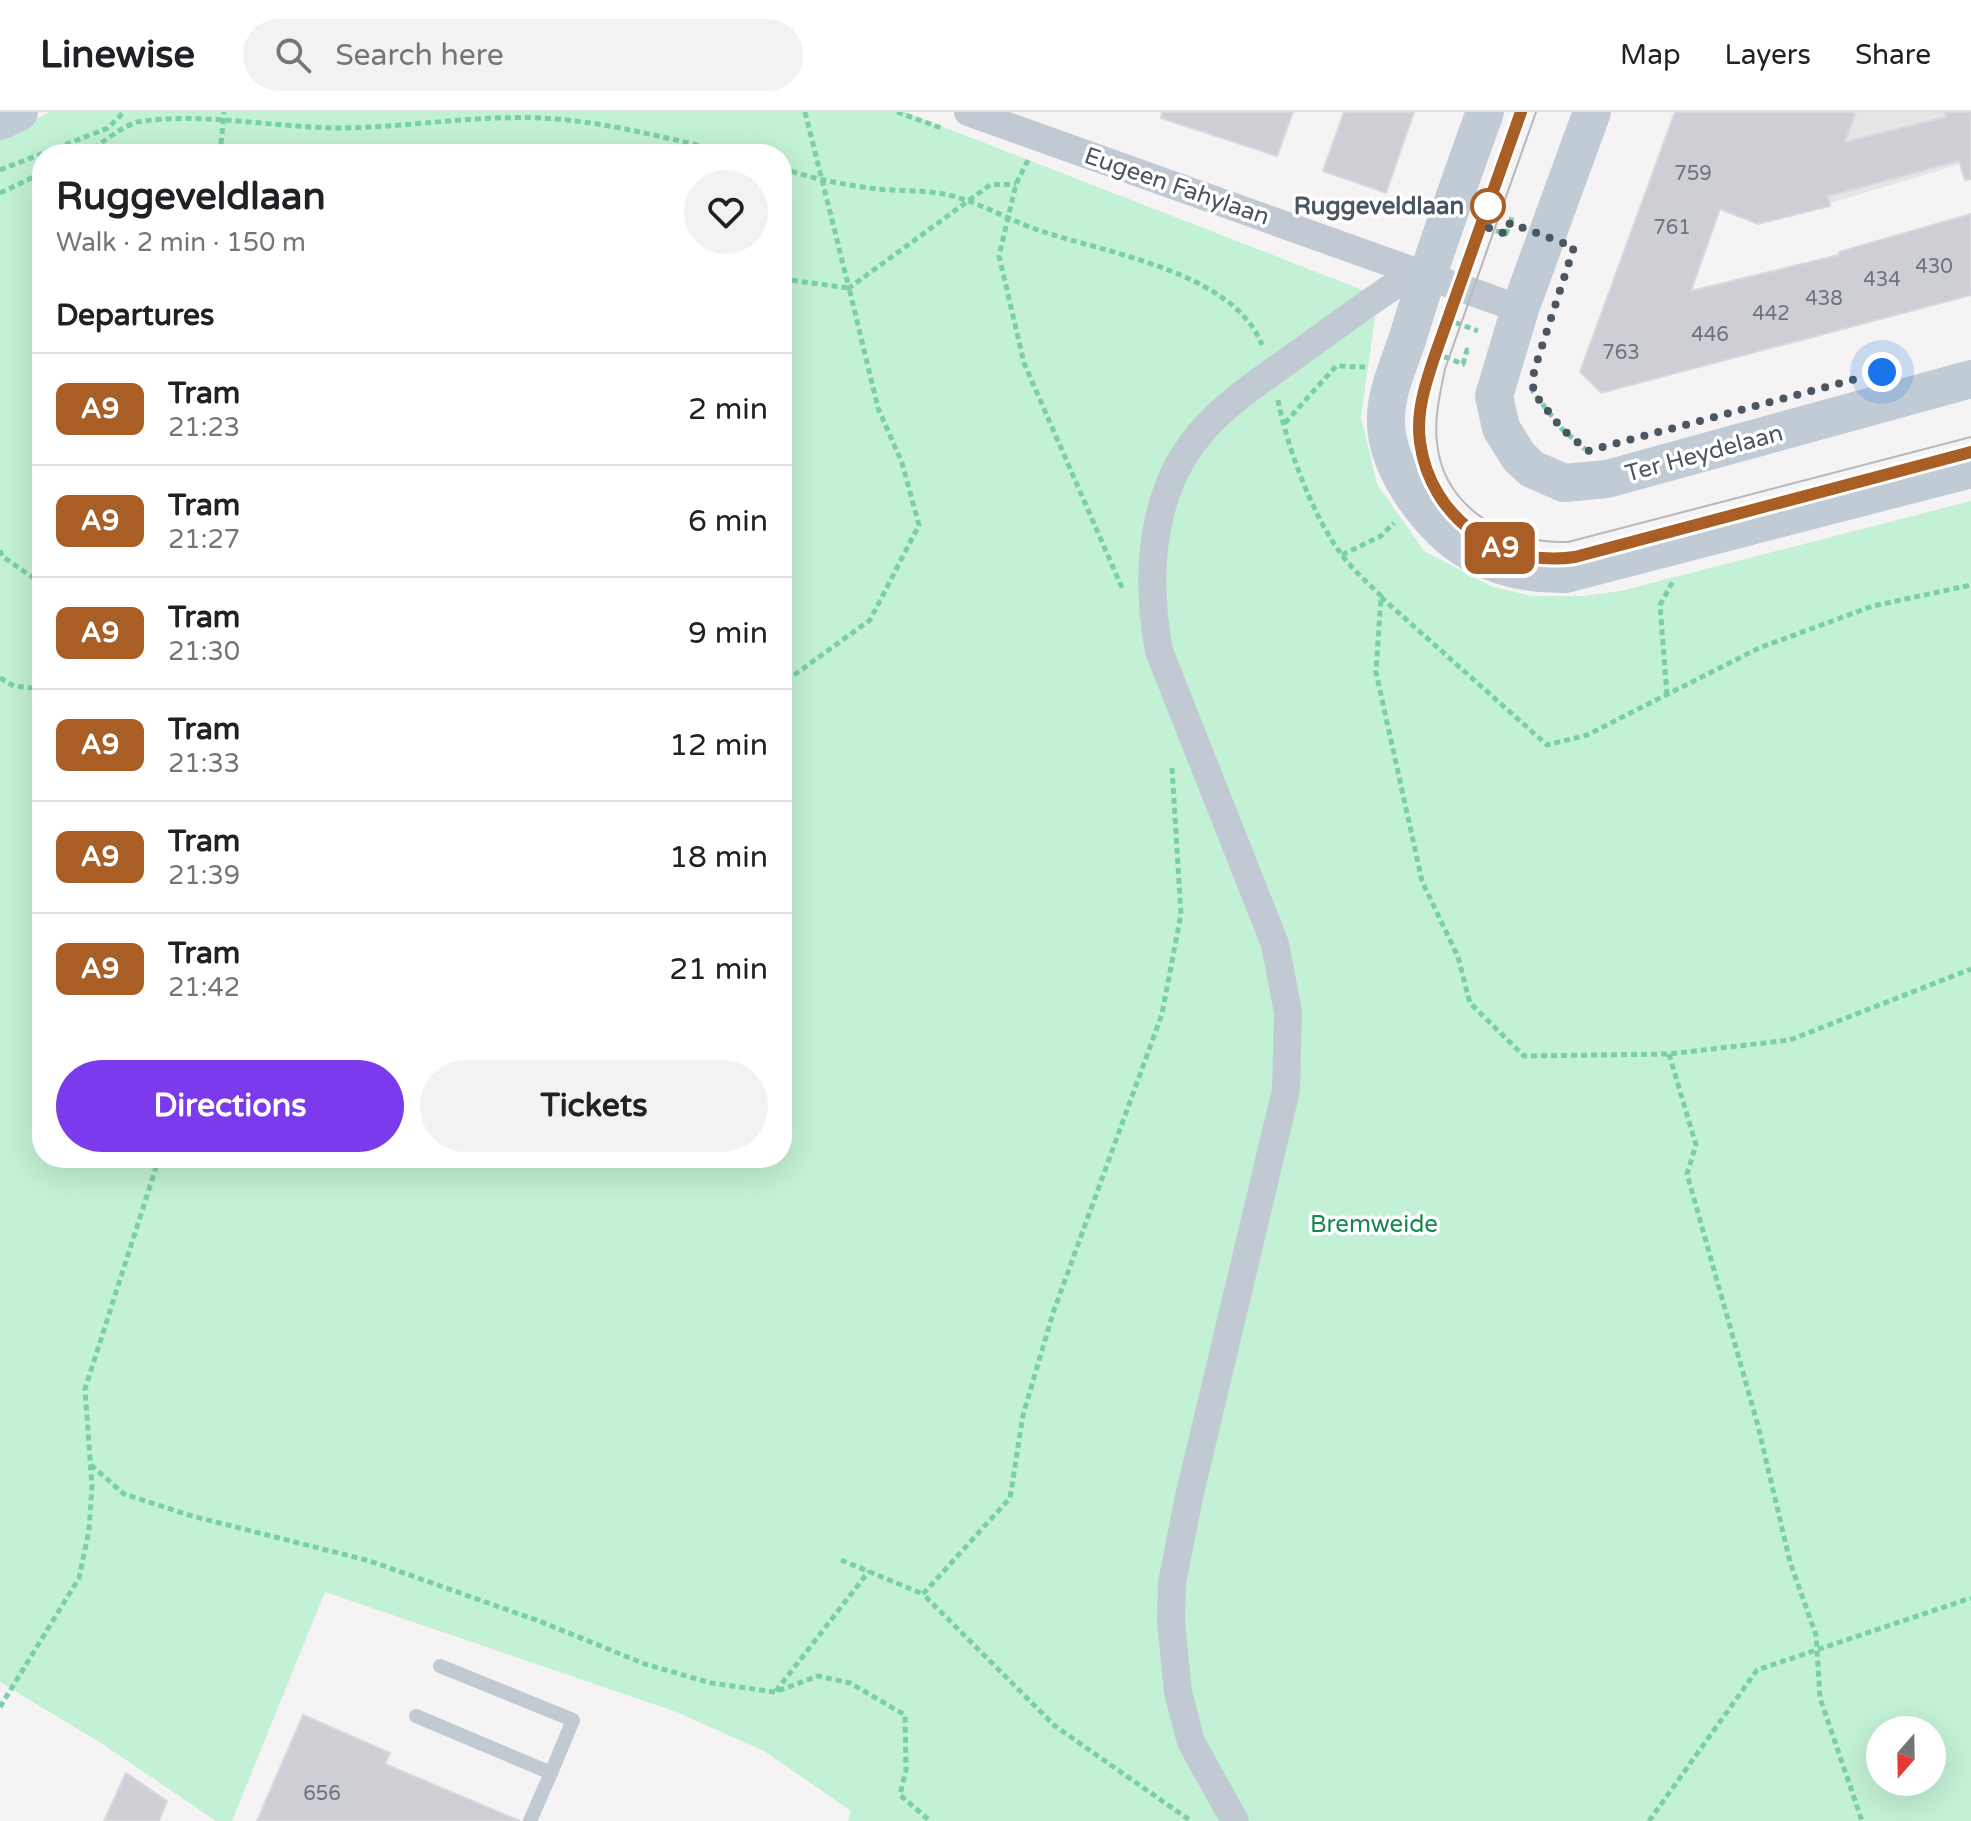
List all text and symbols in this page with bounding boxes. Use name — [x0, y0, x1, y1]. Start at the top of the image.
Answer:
search box — [243, 19, 803, 91]
text: Linewise — [40, 32, 195, 78]
icon: search — [271, 33, 315, 77]
text: Search here — [335, 37, 504, 74]
text: Map — [1620, 38, 1681, 72]
text: Layers — [1725, 38, 1811, 72]
text: Share — [1855, 38, 1931, 72]
street label: Eugeen Fahylaan — [1080, 141, 1273, 232]
house number: 759 — [1674, 162, 1712, 186]
button: heart — [684, 170, 768, 254]
text: Ruggeveldlaan — [56, 174, 326, 220]
marker: Ruggeveldlaan — [1471, 189, 1505, 223]
place label: Ruggeveldlaan — [1294, 192, 1464, 221]
house number: 761 — [1653, 216, 1691, 240]
text: Walk · 2 min · 150 m — [56, 227, 306, 258]
house number: 430 — [1915, 255, 1953, 279]
house number: 434 — [1863, 268, 1901, 292]
house number: 438 — [1805, 287, 1843, 311]
text: Departures — [56, 297, 214, 334]
house number: 442 — [1752, 302, 1790, 326]
house number: 446 — [1691, 323, 1729, 347]
house number: 763 — [1602, 341, 1640, 365]
your location — [1862, 352, 1902, 392]
text: Tram — [168, 375, 240, 412]
text: 2 min — [688, 391, 768, 428]
text: A9 — [81, 392, 119, 426]
text: 21:23 — [168, 412, 240, 443]
street label: Ter Heydelaan — [1622, 418, 1786, 489]
text: Tram — [168, 487, 240, 524]
text: 6 min — [688, 503, 768, 540]
text: A9 — [81, 504, 119, 538]
line badge: A9 — [1464, 522, 1536, 574]
text: 21:27 — [168, 524, 240, 555]
text: A9 — [1481, 531, 1519, 565]
text: Tram — [168, 599, 240, 636]
text: 9 min — [688, 615, 768, 652]
text: A9 — [81, 616, 119, 650]
text: 21:30 — [168, 636, 240, 667]
text: Tram — [168, 711, 240, 748]
text: 12 min — [669, 727, 768, 764]
text: A9 — [81, 728, 119, 762]
text: 21:33 — [168, 748, 240, 779]
text: Tram — [168, 823, 240, 860]
text: 18 min — [669, 839, 768, 876]
text: A9 — [81, 840, 119, 874]
text: 21:39 — [168, 860, 240, 891]
text: Tram — [168, 935, 240, 972]
text: 21 min — [669, 951, 768, 988]
text: A9 — [81, 952, 119, 986]
text: 21:42 — [168, 972, 240, 1003]
button: Directions — [56, 1060, 404, 1152]
button: Tickets — [420, 1060, 768, 1152]
park label: Bremweide — [1310, 1210, 1438, 1239]
north arrow — [1866, 1716, 1946, 1796]
map controls — [1866, 1716, 1946, 1796]
house number: 656 — [303, 1782, 341, 1806]

